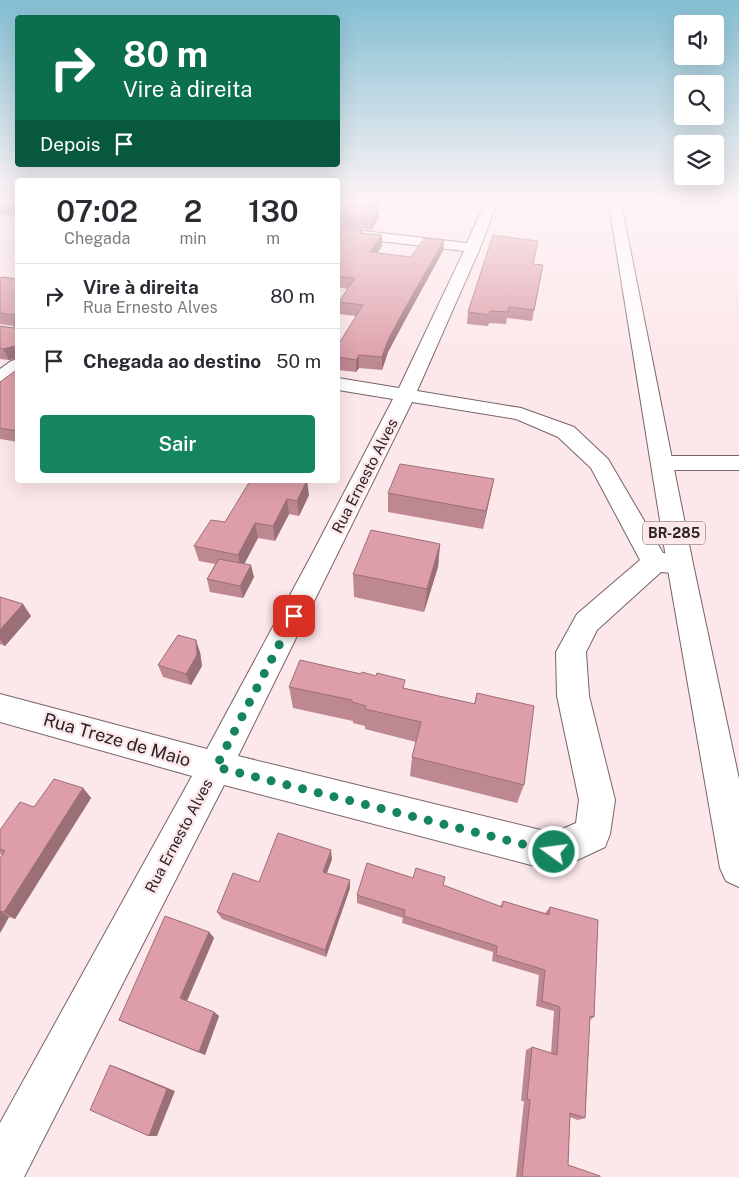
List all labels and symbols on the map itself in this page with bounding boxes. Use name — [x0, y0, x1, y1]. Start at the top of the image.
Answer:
street label: Rua Ernesto Alves — [328, 416, 401, 536]
road number: BR-285 — [643, 522, 705, 544]
pin — [273, 595, 315, 637]
street label: Rua Treze de Maio — [41, 708, 193, 771]
street label: Rua Ernesto Alves — [141, 776, 216, 895]
position arrow — [527, 825, 579, 877]

